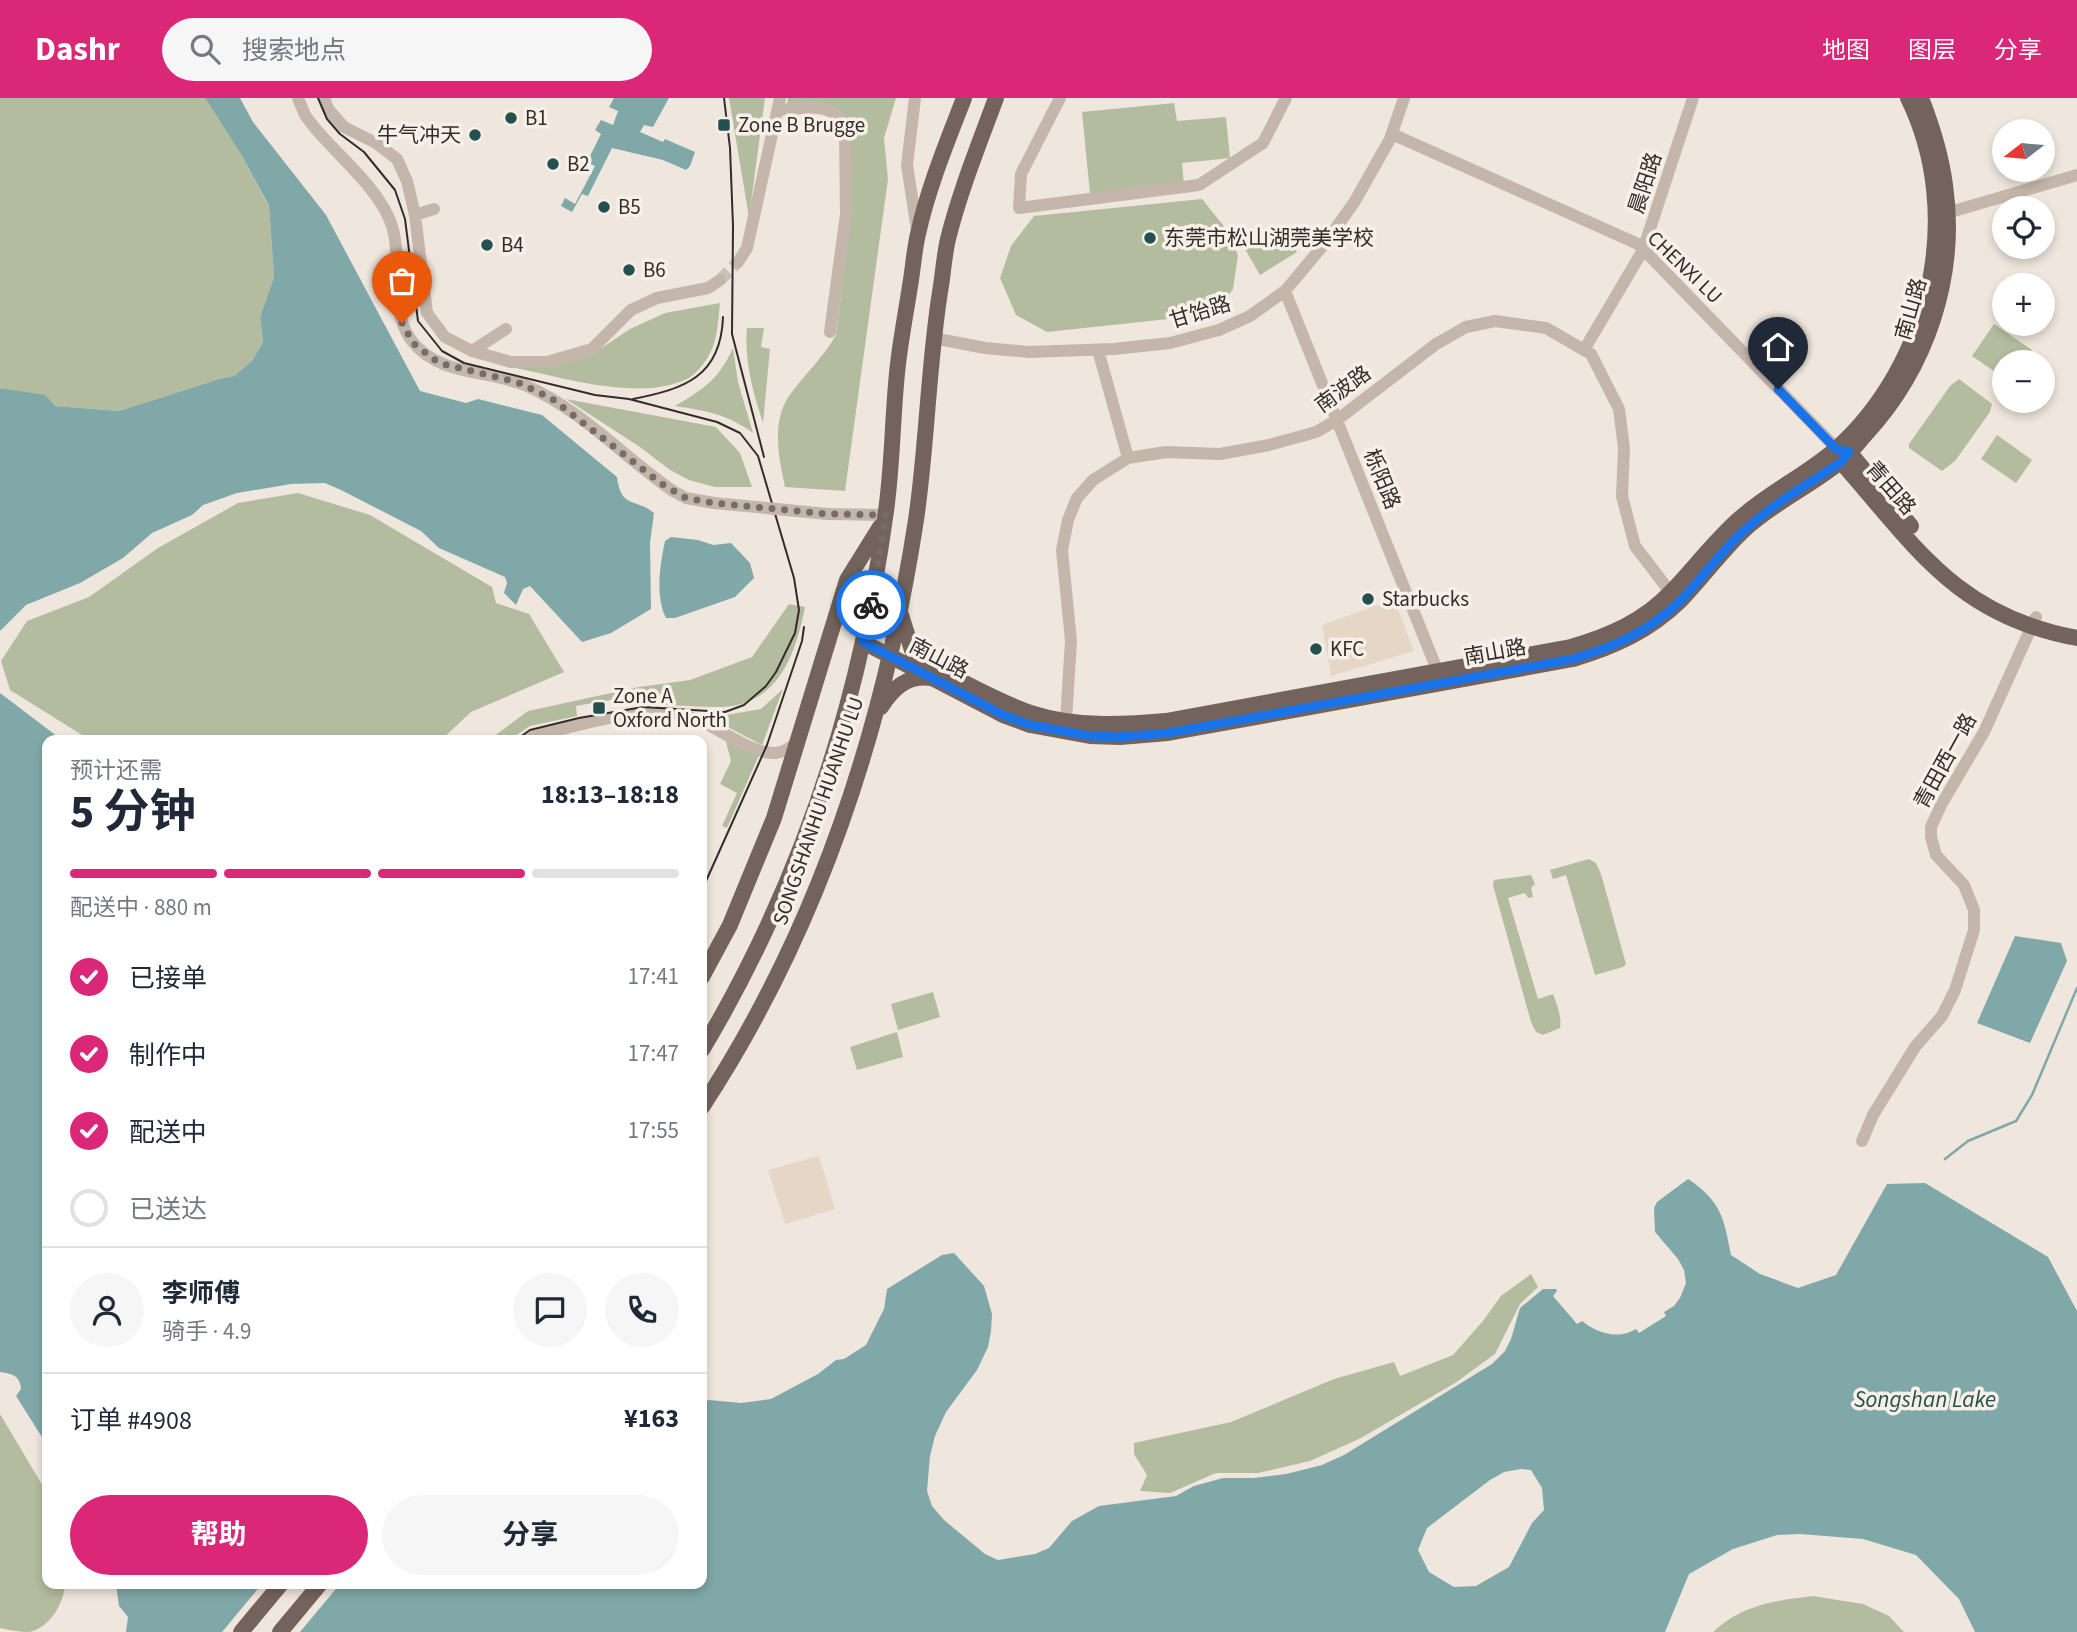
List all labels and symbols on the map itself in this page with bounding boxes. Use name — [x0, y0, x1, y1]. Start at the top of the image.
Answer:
place label: B1 — [525, 103, 548, 133]
marker: B1 — [503, 110, 519, 126]
place label: Zone B Brugge — [738, 110, 865, 140]
marker: Zone B Brugge — [716, 117, 732, 133]
north arrow — [1992, 119, 2054, 182]
place label: 牛气冲天 — [377, 120, 461, 150]
marker: 牛气冲天 — [467, 127, 483, 143]
street label: 晨阳路 — [1621, 148, 1669, 218]
place label: B2 — [567, 149, 590, 179]
marker: B2 — [545, 156, 561, 172]
place label: B5 — [618, 192, 641, 222]
marker: B5 — [596, 199, 612, 215]
place label: 东莞市松山湖莞美学校 — [1164, 223, 1374, 253]
street label: CHENXI LU — [1641, 224, 1729, 310]
place label: B4 — [501, 230, 524, 260]
marker: 东莞市松山湖莞美学校 — [1142, 230, 1158, 246]
marker: B4 — [479, 237, 495, 253]
pin — [372, 251, 432, 323]
place label: B6 — [643, 255, 666, 285]
marker: B6 — [621, 262, 637, 278]
street label: 南山路 — [1888, 275, 1934, 343]
street label: 甘饴路 — [1165, 288, 1235, 336]
pin — [1748, 317, 1808, 389]
street label: 南波路 — [1309, 358, 1377, 420]
street label: 栎阳路 — [1356, 444, 1408, 514]
street label: 青田路 — [1859, 454, 1923, 522]
courier — [836, 570, 906, 640]
place label: Starbucks — [1382, 584, 1469, 614]
marker: Starbucks — [1360, 591, 1376, 607]
street label: 南山路 — [904, 630, 974, 686]
street label: 南山路 — [1461, 632, 1529, 672]
place label: KFC — [1330, 634, 1364, 664]
marker: KFC — [1308, 641, 1324, 657]
place label: Zone A Oxford North — [613, 681, 727, 735]
street label: SONGSHANHU HUANHU LU — [765, 693, 871, 929]
marker: Zone A Oxford North — [591, 700, 607, 716]
street label: 青田西一路 — [1906, 708, 1984, 814]
water label: Songshan Lake — [1854, 1383, 1996, 1416]

